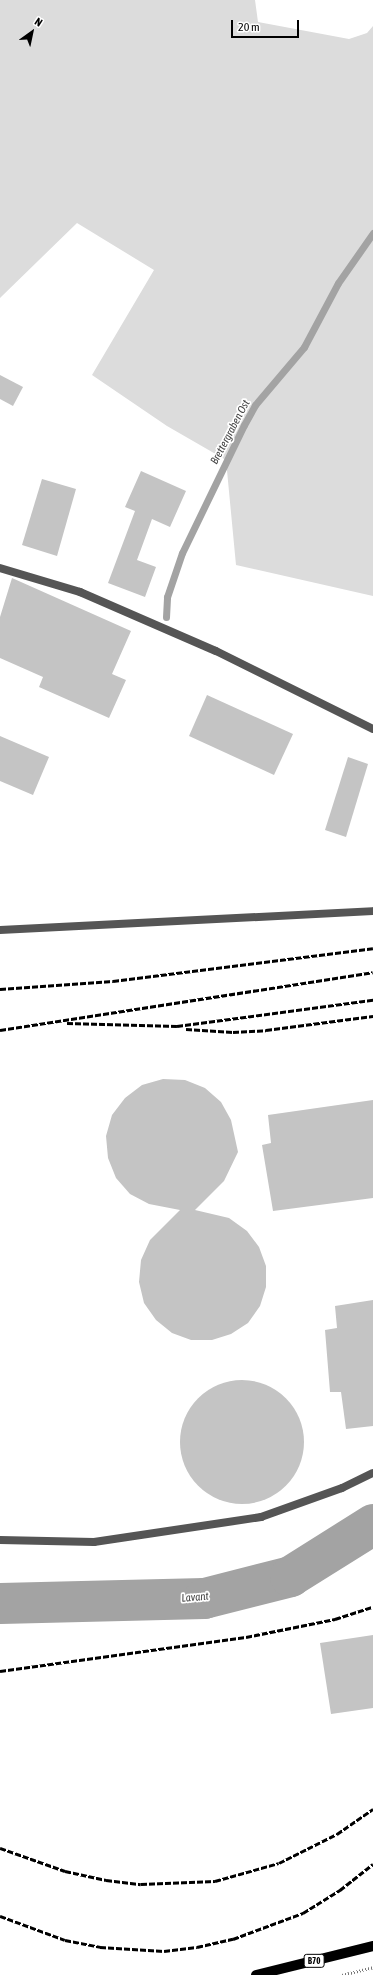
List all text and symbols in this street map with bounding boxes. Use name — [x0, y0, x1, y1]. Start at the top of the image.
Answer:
north arrow — [12, 12, 52, 52]
scale bar — [233, 12, 301, 38]
text: N — [33, 15, 45, 29]
text: 20 m — [238, 20, 260, 34]
water label: Brettergraben Ost — [208, 398, 252, 466]
water label: Lavant — [181, 1589, 209, 1605]
road number: B70 — [303, 1954, 325, 1968]

